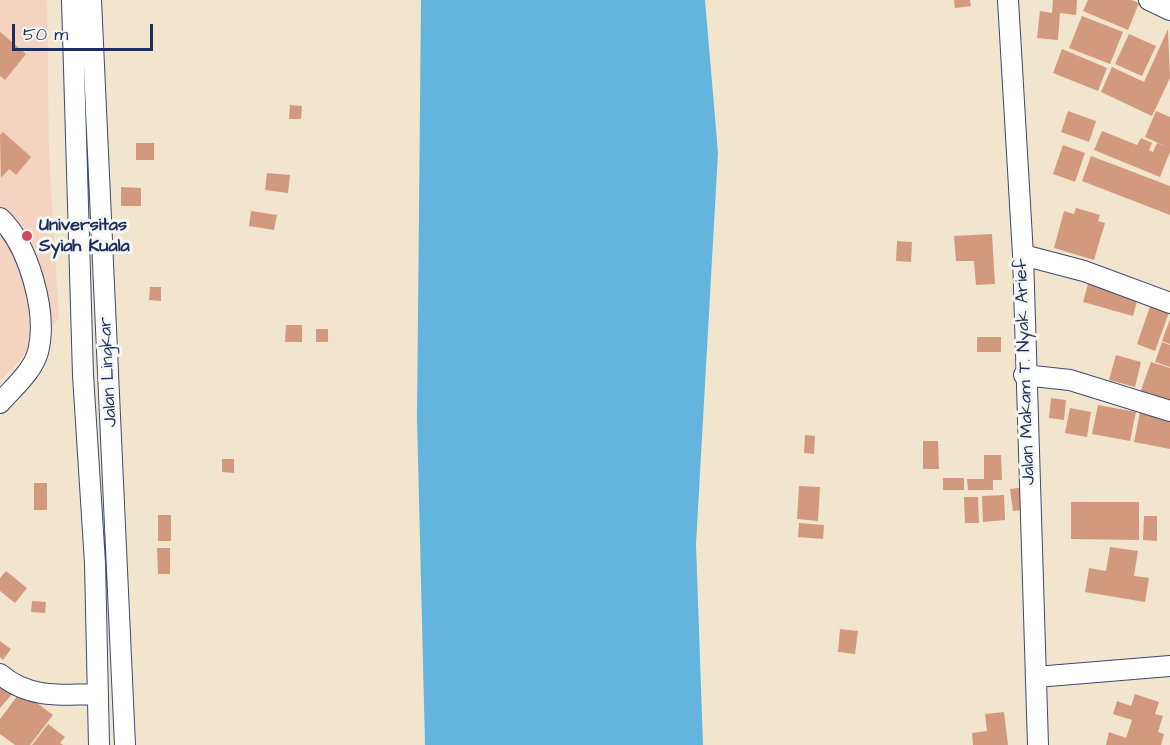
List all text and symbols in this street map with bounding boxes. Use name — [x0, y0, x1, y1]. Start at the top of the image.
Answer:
scale bar — [15, 12, 156, 50]
text: 50 m — [23, 22, 68, 47]
place label: Universitas Syiah Kuala — [39, 215, 130, 258]
marker: Universitas Syiah Kuala — [20, 229, 34, 243]
street label: Jalan Makam T. Nyak Arief — [1011, 258, 1041, 486]
street label: Jalan Lingkar — [95, 316, 123, 428]

